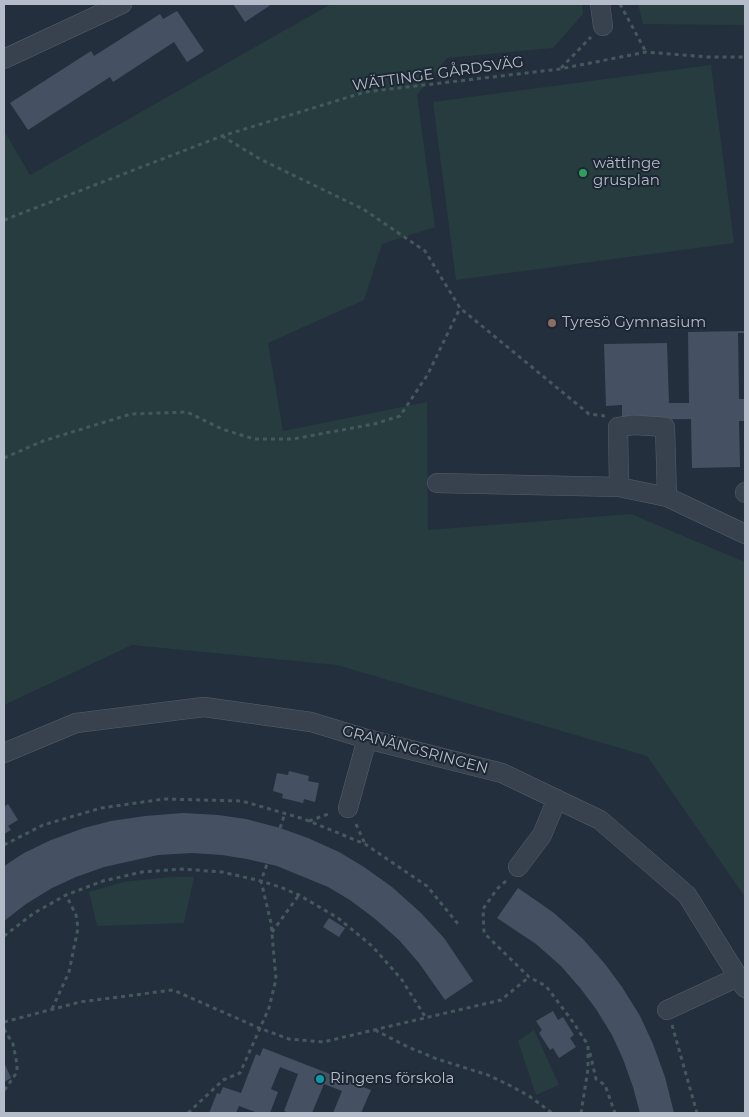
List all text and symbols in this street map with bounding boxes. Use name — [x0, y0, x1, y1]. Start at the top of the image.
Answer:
street label: WÄTTINGE GÅRDSVÄG — [351, 53, 525, 95]
place label: wättinge grusplan — [593, 155, 660, 190]
marker: wättinge grusplan — [577, 167, 589, 179]
place label: Tyresö Gymnasium — [562, 314, 706, 332]
marker: Tyresö Gymnasium — [546, 317, 558, 329]
street label: GRANÄNGSRINGEN — [340, 722, 490, 778]
place label: Ringens förskola — [330, 1070, 454, 1088]
marker: Ringens förskola — [314, 1073, 326, 1085]

